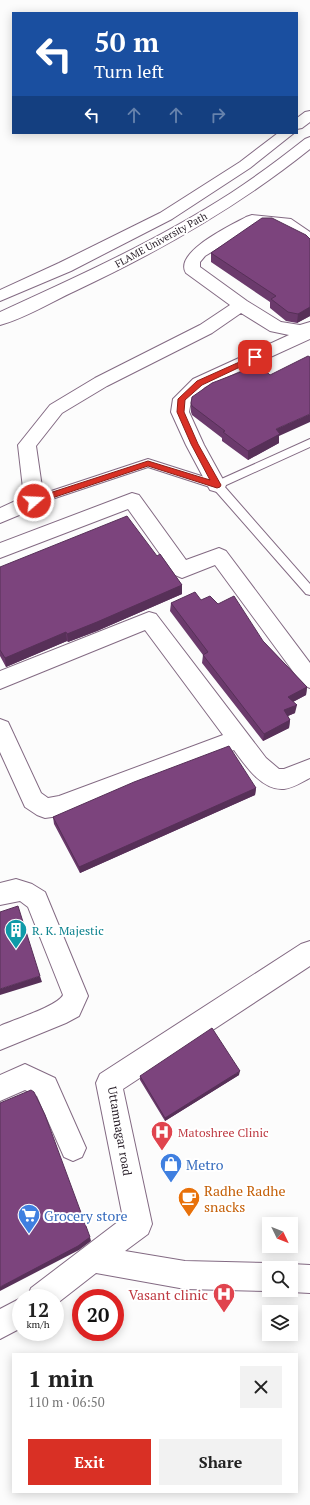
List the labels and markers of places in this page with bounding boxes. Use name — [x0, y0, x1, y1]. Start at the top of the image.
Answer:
pin — [238, 340, 272, 374]
building icon: R. K. Majestic — [3, 917, 29, 950]
place label: R. K. Majestic — [32, 923, 104, 938]
hospital icon: Matoshree Clinic — [149, 1119, 175, 1152]
place label: Matoshree Clinic — [178, 1125, 269, 1140]
shop icon: Metro — [158, 1151, 184, 1184]
place label: Metro — [186, 1155, 224, 1174]
place label: Radhe Radhe snacks — [204, 1181, 285, 1216]
cafe icon: Radhe Radhe snacks — [176, 1185, 202, 1218]
supermarket icon: Grocery store — [16, 1202, 42, 1235]
place label: Grocery store — [44, 1206, 128, 1225]
hospital icon: Vasant clinic — [211, 1281, 237, 1314]
place label: Vasant clinic — [128, 1285, 208, 1304]

